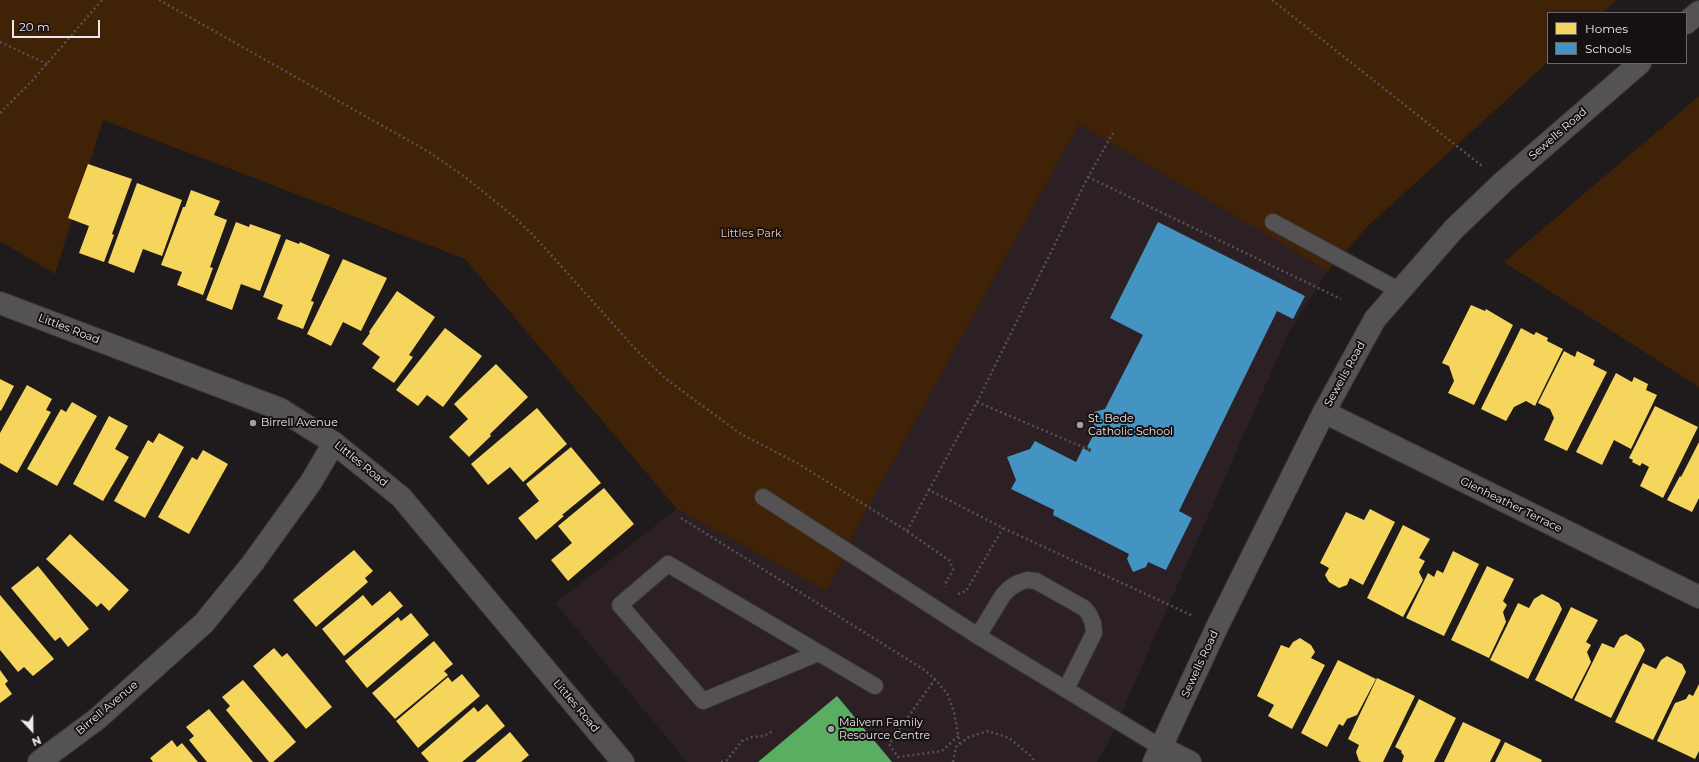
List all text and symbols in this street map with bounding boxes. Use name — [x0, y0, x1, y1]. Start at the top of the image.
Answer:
scale bar — [14, 12, 102, 38]
legend — [1547, 12, 1687, 64]
text: 20 m — [19, 19, 50, 34]
text: Homes — [1585, 21, 1628, 36]
text: Schools — [1585, 41, 1631, 56]
street label: Sewells Road — [1526, 105, 1590, 163]
park label: Littles Park — [720, 227, 782, 241]
street label: Littles Road — [36, 311, 102, 347]
street label: Sewells Road — [1322, 339, 1368, 409]
place label: St. Bede Catholic School — [1088, 412, 1173, 438]
place label: Birrell Avenue — [261, 416, 338, 430]
marker: Birrell Avenue — [248, 418, 258, 428]
marker: St. Bede Catholic School — [1075, 420, 1085, 430]
street label: Littles Road — [332, 439, 390, 489]
street label: Glenheather Terrace — [1458, 475, 1564, 535]
street label: Sewells Road — [1179, 628, 1221, 700]
street label: Littles Road — [550, 677, 602, 735]
street label: Birrell Avenue — [73, 678, 141, 738]
north arrow — [12, 710, 52, 750]
place label: Malvern Family Resource Centre — [839, 716, 930, 742]
marker: Malvern Family Resource Centre — [826, 724, 836, 734]
text: N — [30, 733, 43, 749]

